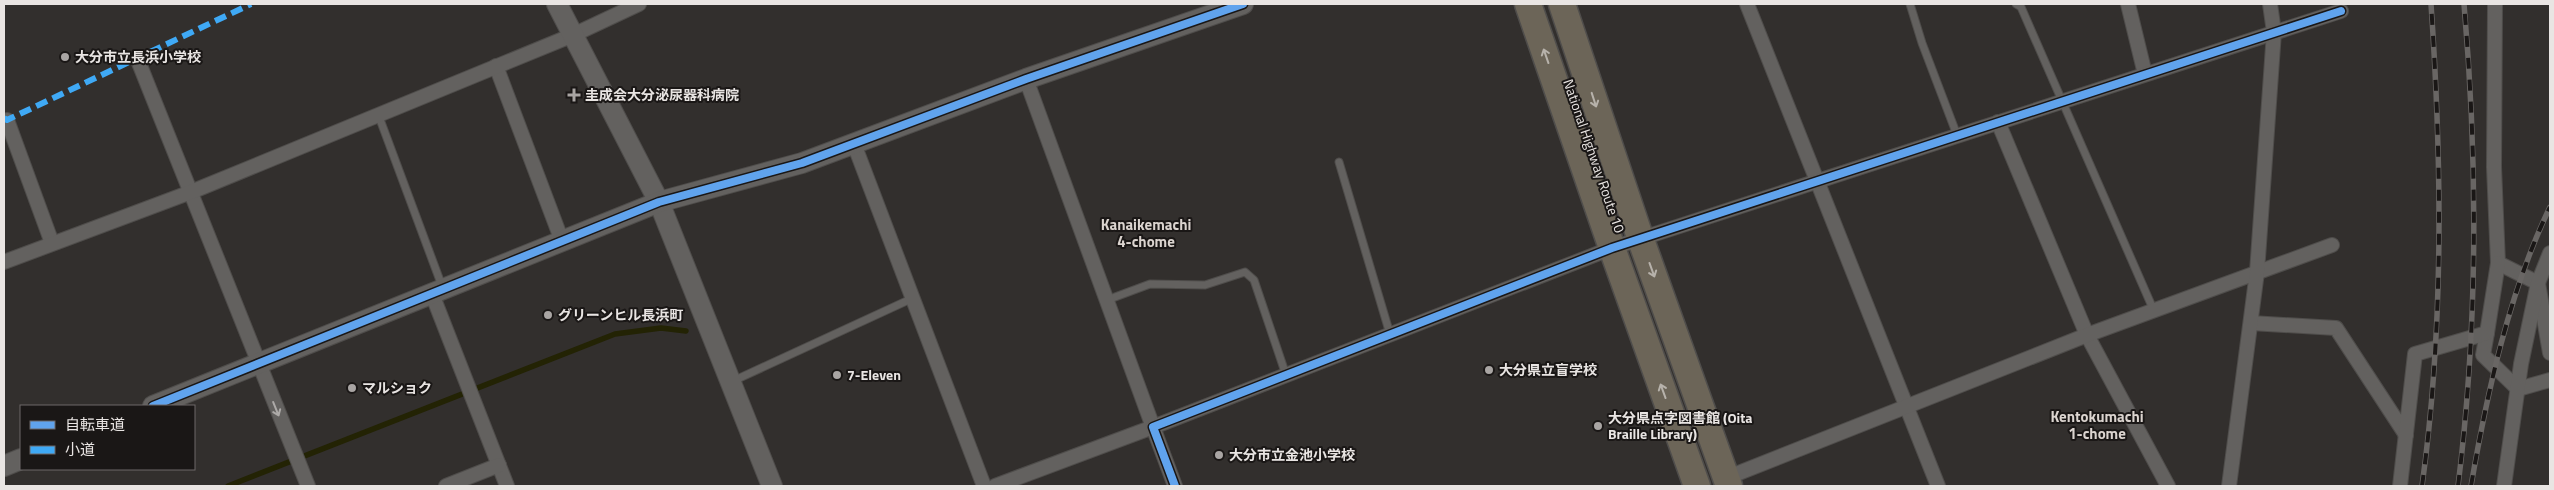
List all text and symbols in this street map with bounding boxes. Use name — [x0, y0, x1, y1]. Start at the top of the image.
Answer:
place label: 大分市立長浜小学校 — [75, 46, 201, 67]
one-way arrow — [1541, 48, 1550, 64]
marker: 大分市立長浜小学校 — [59, 51, 71, 63]
street label: National Highway Route 10 — [1558, 76, 1631, 236]
place label: 圭成会大分泌尿器科病院 — [585, 84, 739, 105]
marker: 圭成会大分泌尿器科病院 — [567, 88, 581, 102]
one-way arrow — [1590, 91, 1600, 107]
district label: Kanaikemachi 4-chome — [1101, 213, 1191, 253]
one-way arrow — [1648, 262, 1657, 278]
place label: グリーンヒル長浜町 — [558, 304, 683, 325]
marker: グリーンヒル長浜町 — [542, 309, 554, 321]
place label: 大分県立盲学校 — [1499, 359, 1597, 380]
place label: 7-Eleven — [847, 364, 901, 385]
marker: 大分県立盲学校 — [1483, 364, 1495, 376]
marker: 7-Eleven — [831, 369, 843, 381]
place label: マルショク — [362, 377, 432, 398]
marker: マルショク — [346, 382, 358, 394]
one-way arrow — [1658, 384, 1667, 399]
one-way arrow — [272, 401, 282, 416]
legend — [20, 405, 195, 470]
district label: Kentokumachi 1-chome — [2050, 405, 2144, 445]
place label: 大分県点字図書館 (Oita Braille Library) — [1608, 407, 1752, 444]
text: 自転車道 — [65, 413, 125, 436]
marker: 大分県点字図書館 (Oita Braille Library) — [1592, 420, 1604, 432]
text: 小道 — [65, 438, 95, 461]
place label: 大分市立金池小学校 — [1229, 444, 1355, 465]
marker: 大分市立金池小学校 — [1213, 449, 1225, 461]

